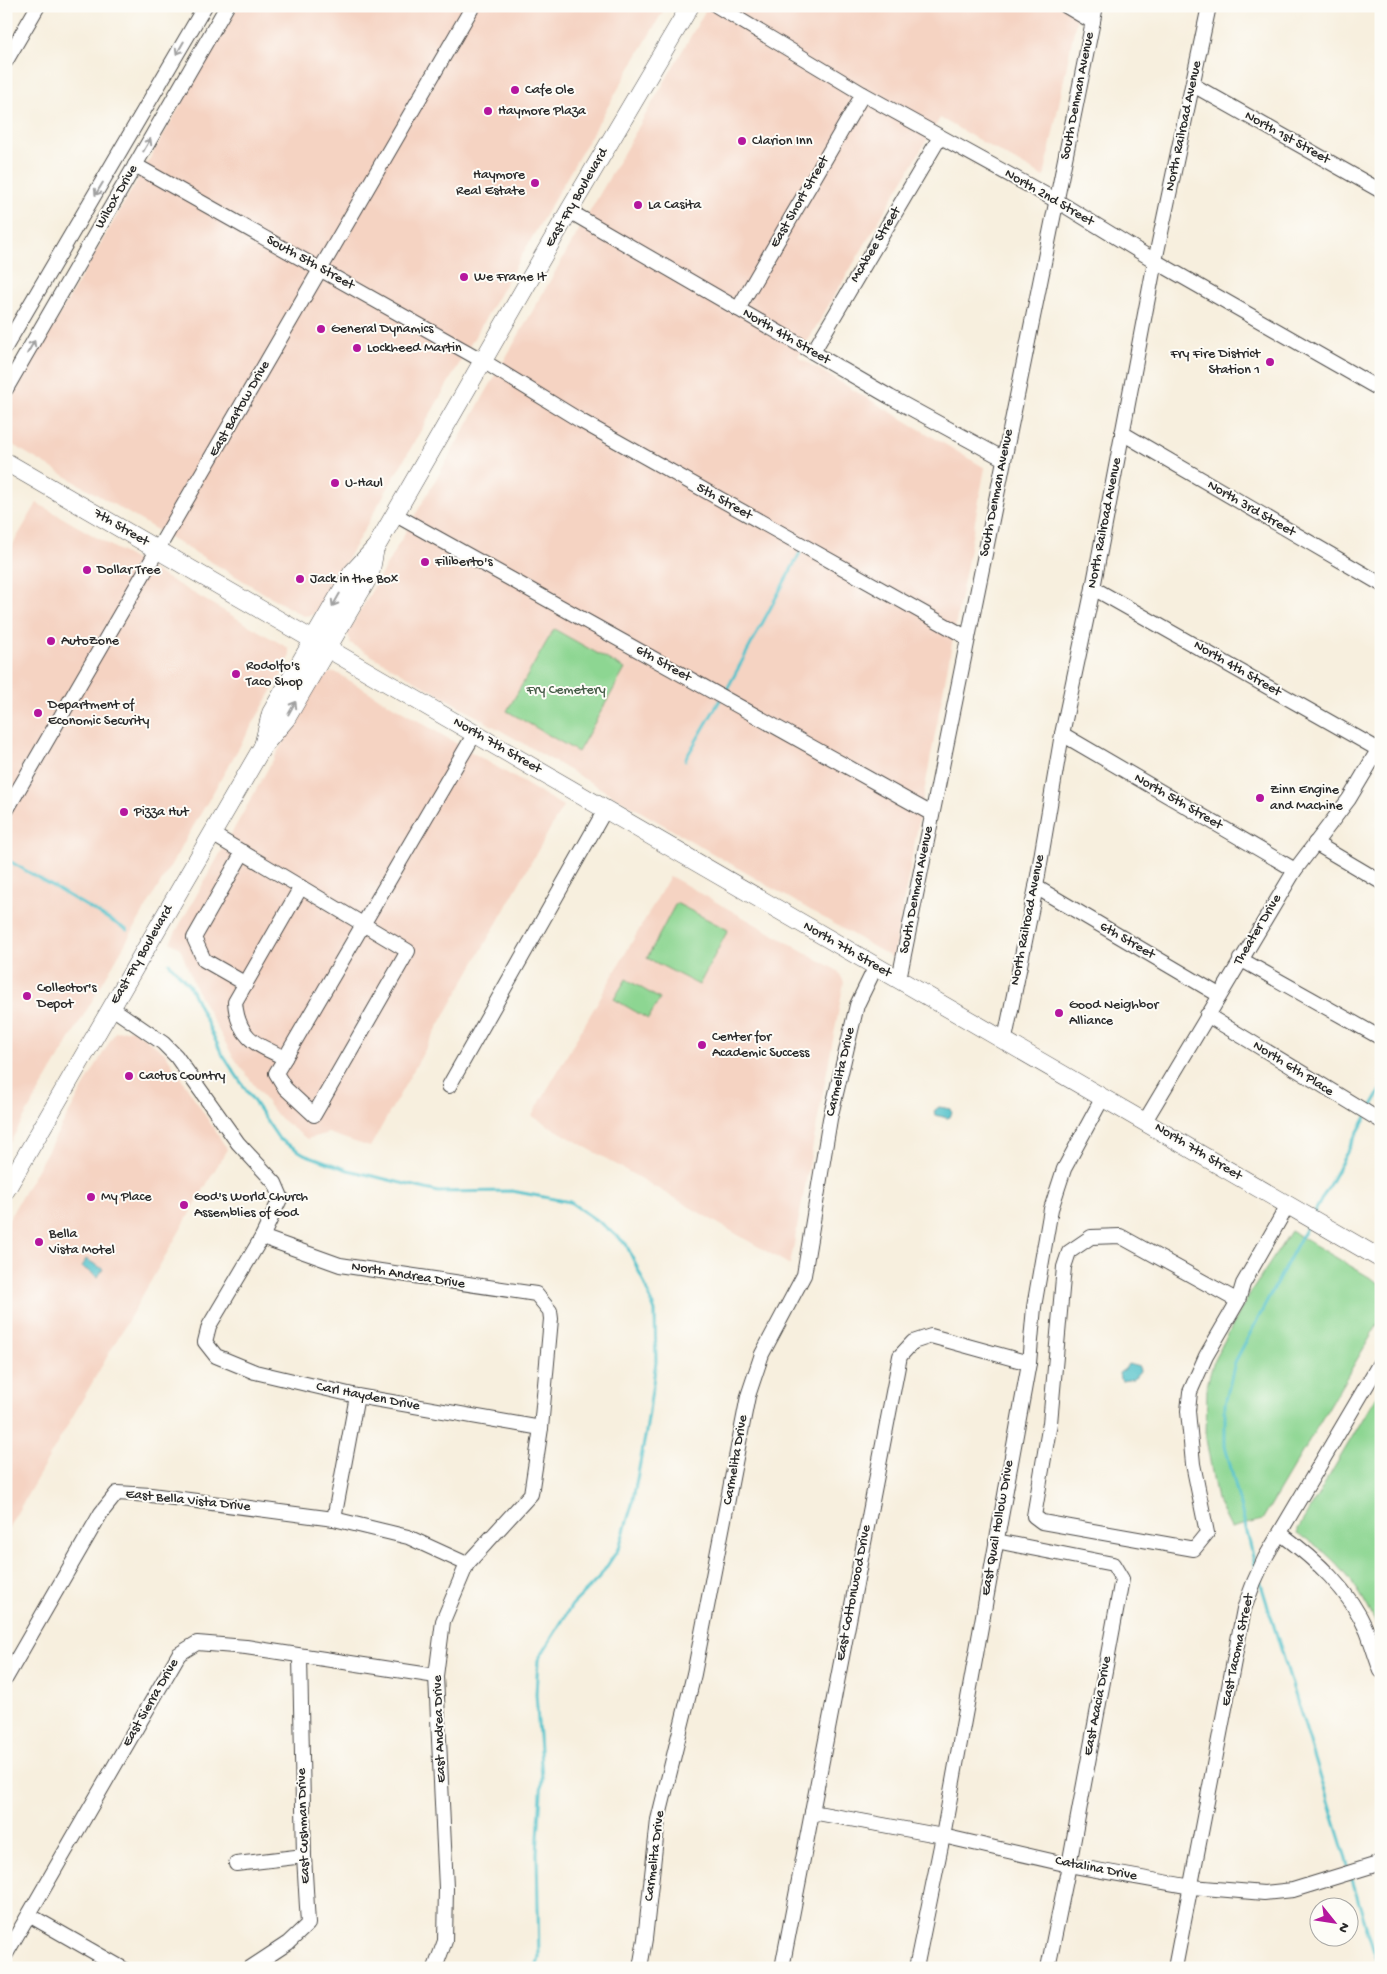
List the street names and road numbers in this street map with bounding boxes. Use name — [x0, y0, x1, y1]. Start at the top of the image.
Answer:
street label: South Denman Avenue — [1057, 30, 1099, 161]
street label: North Railroad Avenue — [1162, 59, 1206, 193]
street label: North 1st Street — [1241, 108, 1334, 169]
street label: East Fry Boulevard — [542, 144, 613, 250]
street label: East Short Street — [767, 152, 834, 251]
street label: Wilcox Drive — [92, 161, 143, 232]
street label: North 2nd Street — [1001, 166, 1098, 231]
street label: McAbee Street — [847, 203, 906, 286]
street label: South 5th Street — [263, 232, 358, 295]
street label: North 4th Street — [739, 305, 834, 370]
street label: East Bartow Drive — [206, 357, 275, 460]
street label: South Denman Avenue — [976, 427, 1018, 558]
street label: North Railroad Avenue — [1084, 455, 1126, 590]
street label: North 3rd Street — [1204, 477, 1299, 542]
street label: 5th Street — [693, 480, 756, 525]
street label: 7th Street — [89, 505, 153, 551]
street label: North 4th Street — [1190, 637, 1285, 702]
street label: 6th Street — [632, 642, 695, 687]
street label: North 7th Street — [450, 714, 545, 779]
street label: North 5th Street — [1131, 770, 1226, 835]
street label: South Denman Avenue — [896, 824, 938, 955]
street label: North Railroad Avenue — [1007, 852, 1049, 987]
street label: Theater Drive — [1230, 891, 1286, 969]
street label: East Fry Boulevard — [107, 901, 178, 1007]
street label: North 7th Street — [800, 918, 895, 983]
street label: 6th Street — [1096, 918, 1159, 964]
street label: Carmelita Drive — [822, 1025, 860, 1118]
street label: North 6th Place — [1249, 1037, 1337, 1101]
street label: North 7th Street — [1151, 1119, 1246, 1185]
street label: North Andrea Drive — [350, 1259, 467, 1293]
street label: Carl Hayden Drive — [315, 1379, 422, 1416]
street label: Carmelita Drive — [720, 1413, 752, 1506]
street label: East Quail Hollow Drive — [978, 1458, 1018, 1597]
street label: East Bella Vista Drive — [125, 1486, 252, 1516]
street label: East Cottonwood Drive — [832, 1523, 876, 1663]
street label: East Tacoma Street — [1218, 1591, 1258, 1708]
street label: East Acacia Drive — [1080, 1654, 1116, 1757]
street label: East Sierra Drive — [119, 1655, 183, 1750]
street label: East Andrea Drive — [430, 1674, 450, 1783]
street label: East Cushman Drive — [293, 1767, 315, 1884]
street label: Carmelita Drive — [641, 1809, 669, 1902]
street label: Catalina Drive — [1054, 1853, 1139, 1885]

